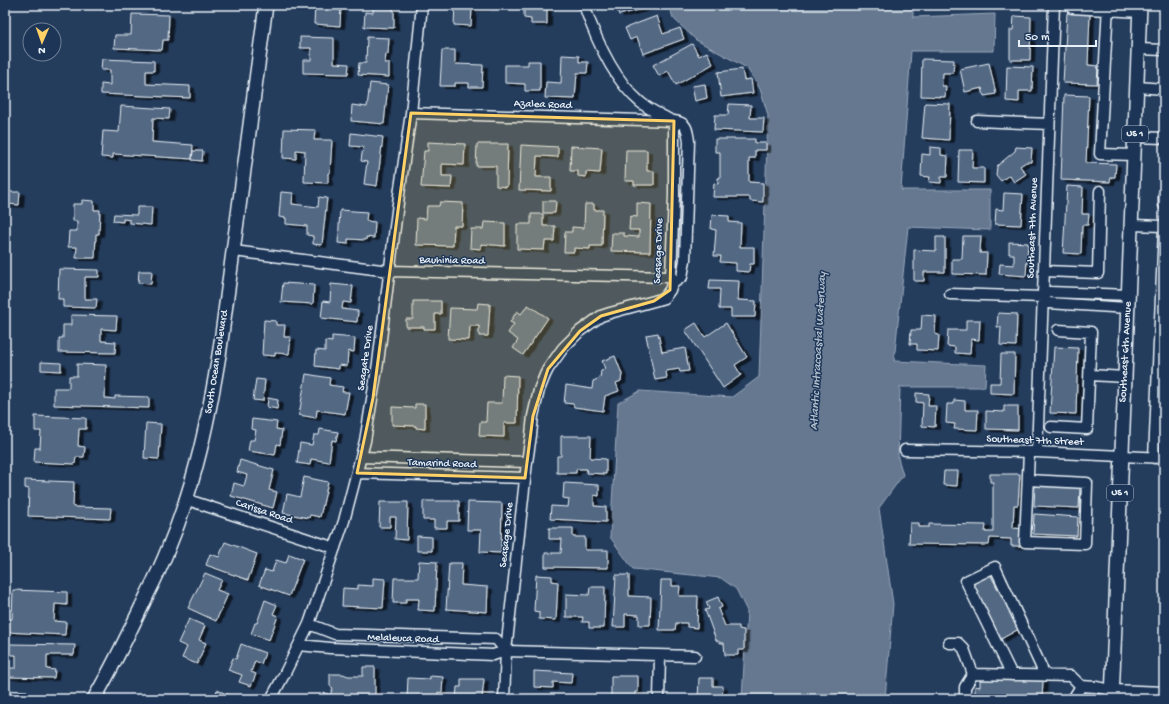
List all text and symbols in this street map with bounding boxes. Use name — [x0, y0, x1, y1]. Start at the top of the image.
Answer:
north arrow — [22, 22, 62, 62]
scale bar — [1019, 22, 1096, 48]
text: 50 m — [1025, 31, 1050, 45]
text: N — [38, 44, 46, 56]
street label: Azalea Road — [514, 98, 574, 112]
road number: US 1 — [1122, 126, 1148, 142]
street label: Southeast 7th Avenue — [1025, 177, 1041, 279]
street label: Seasage Drive — [652, 218, 666, 284]
street label: Bauhinia Road — [418, 254, 486, 268]
water label: Atlantic Intracoastal Waterway — [808, 271, 830, 430]
street label: Southeast 6th Avenue — [1117, 301, 1135, 403]
street label: South Ocean Boulevard — [203, 308, 231, 415]
street label: Seagate Drive — [355, 324, 377, 392]
street label: Southeast 7th Street — [986, 433, 1085, 449]
street label: Tamarind Road — [406, 457, 478, 471]
road number: US 1 — [1107, 485, 1133, 501]
street label: Carissa Road — [234, 497, 295, 527]
street label: Seasage Drive — [498, 501, 516, 568]
street label: Melaleuca Road — [367, 632, 441, 646]

